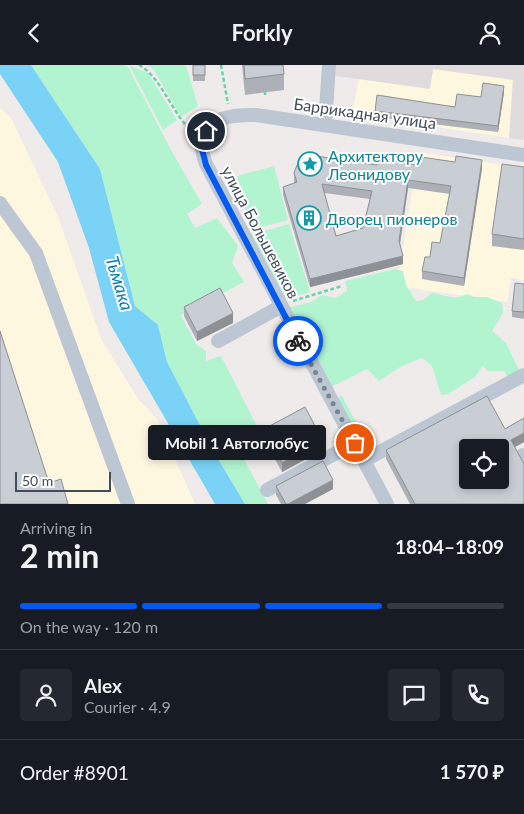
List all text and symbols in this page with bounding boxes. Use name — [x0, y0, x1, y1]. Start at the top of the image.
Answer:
icon: back — [20, 19, 48, 47]
text: Forkly — [231, 19, 293, 46]
icon: person — [476, 19, 504, 47]
street label: Баррикадная улица — [293, 94, 437, 132]
pin — [185, 110, 227, 152]
icon: home — [192, 117, 220, 145]
place label: Архитектору Леонидову — [327, 146, 424, 183]
place icon: Архитектору Леонидову — [297, 151, 323, 177]
street label: улица Большевиков — [218, 163, 304, 302]
building icon: Дворец пионеров — [296, 205, 322, 231]
place label: Дворец пионеров — [326, 209, 457, 228]
water label: Тьмака — [101, 253, 139, 313]
courier — [273, 316, 323, 366]
icon: bike — [284, 327, 312, 355]
pin — [334, 422, 376, 464]
callout: Mobil 1 Автоглобус — [148, 425, 325, 461]
icon: bag — [341, 429, 369, 457]
text: Mobil 1 Автоглобус — [165, 433, 309, 452]
map controls — [459, 439, 509, 489]
button: locate — [459, 439, 509, 489]
scale bar — [15, 469, 111, 492]
text: 50 m — [22, 472, 53, 489]
text: Arriving in — [20, 518, 93, 537]
text: 18:04–18:09 — [395, 535, 504, 558]
text: 2 min — [20, 536, 99, 575]
text: On the way · 120 m — [20, 617, 158, 636]
button: person — [20, 669, 72, 721]
button: chat — [388, 669, 440, 721]
button: phone — [452, 669, 504, 721]
text: Alex — [84, 674, 122, 697]
text: Courier · 4.9 — [84, 697, 171, 716]
text: 1 570 ₽ — [440, 760, 504, 783]
text: Order #8901 — [20, 761, 129, 784]

